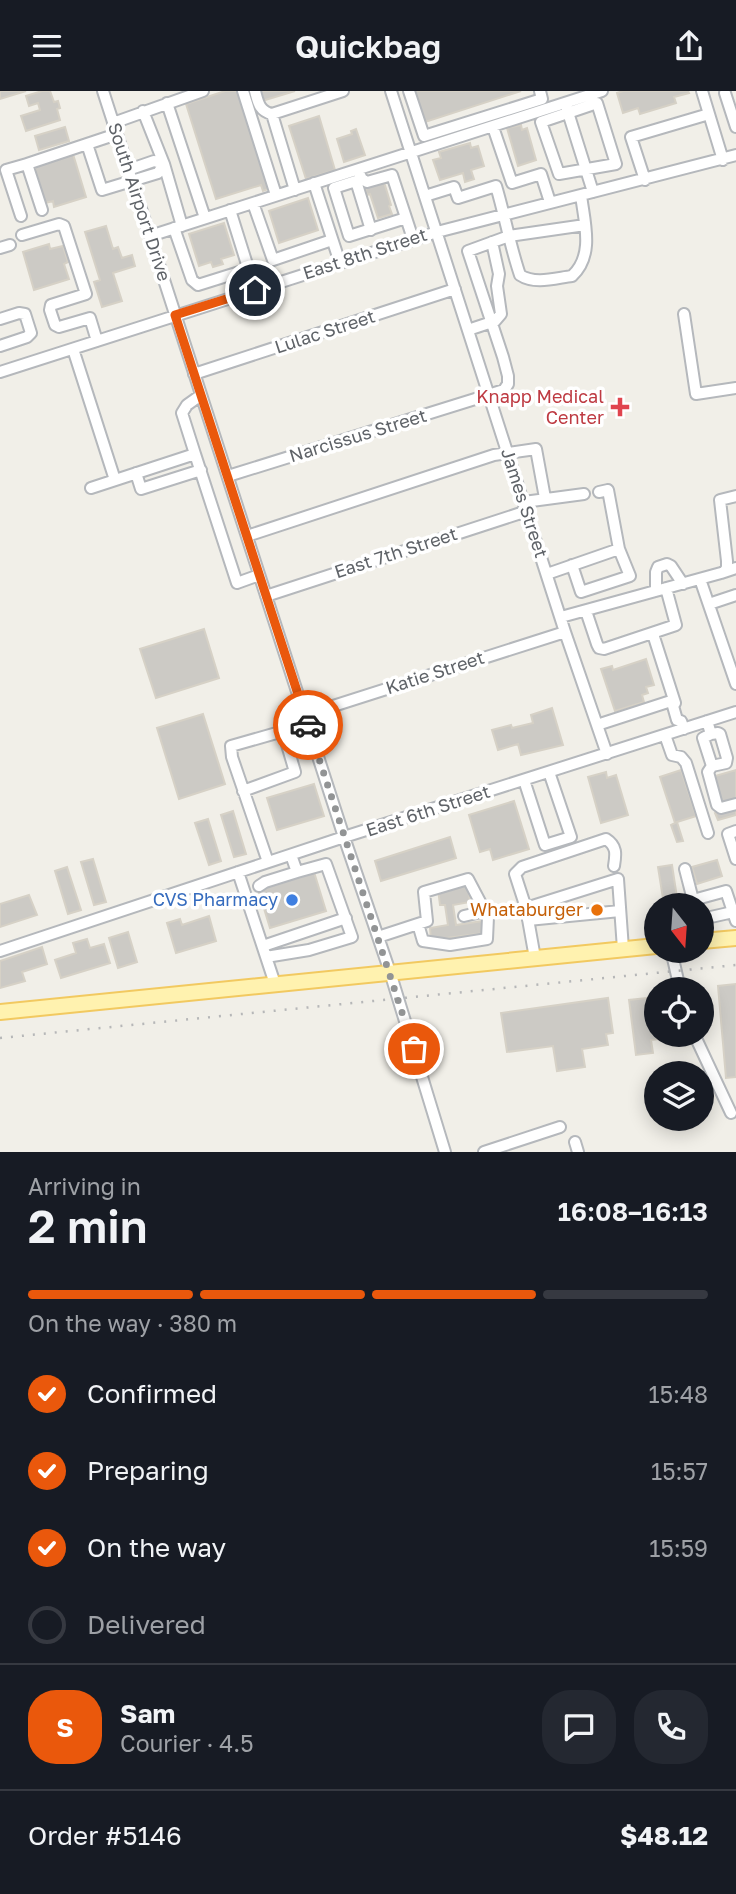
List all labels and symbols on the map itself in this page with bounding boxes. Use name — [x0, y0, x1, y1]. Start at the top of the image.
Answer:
street label: South Airport Drive — [104, 120, 176, 284]
street label: East 8th Street — [300, 223, 430, 283]
pin — [225, 260, 285, 320]
street label: Lulac Street — [272, 304, 378, 358]
place label: Knapp Medical Center — [476, 385, 604, 428]
marker: Knapp Medical Center — [610, 397, 630, 417]
street label: Narcissus Street — [286, 404, 429, 466]
street label: James Street — [497, 445, 553, 560]
street label: East 7th Street — [332, 522, 460, 582]
street label: Katie Street — [383, 646, 487, 698]
courier — [273, 690, 343, 760]
street label: East 6th Street — [363, 780, 493, 840]
place label: CVS Pharmacy — [153, 888, 278, 910]
marker: CVS Pharmacy — [284, 892, 300, 908]
north arrow — [644, 893, 714, 963]
place label: Whataburger — [470, 898, 583, 920]
marker: Whataburger — [589, 902, 605, 918]
pin — [384, 1019, 444, 1079]

